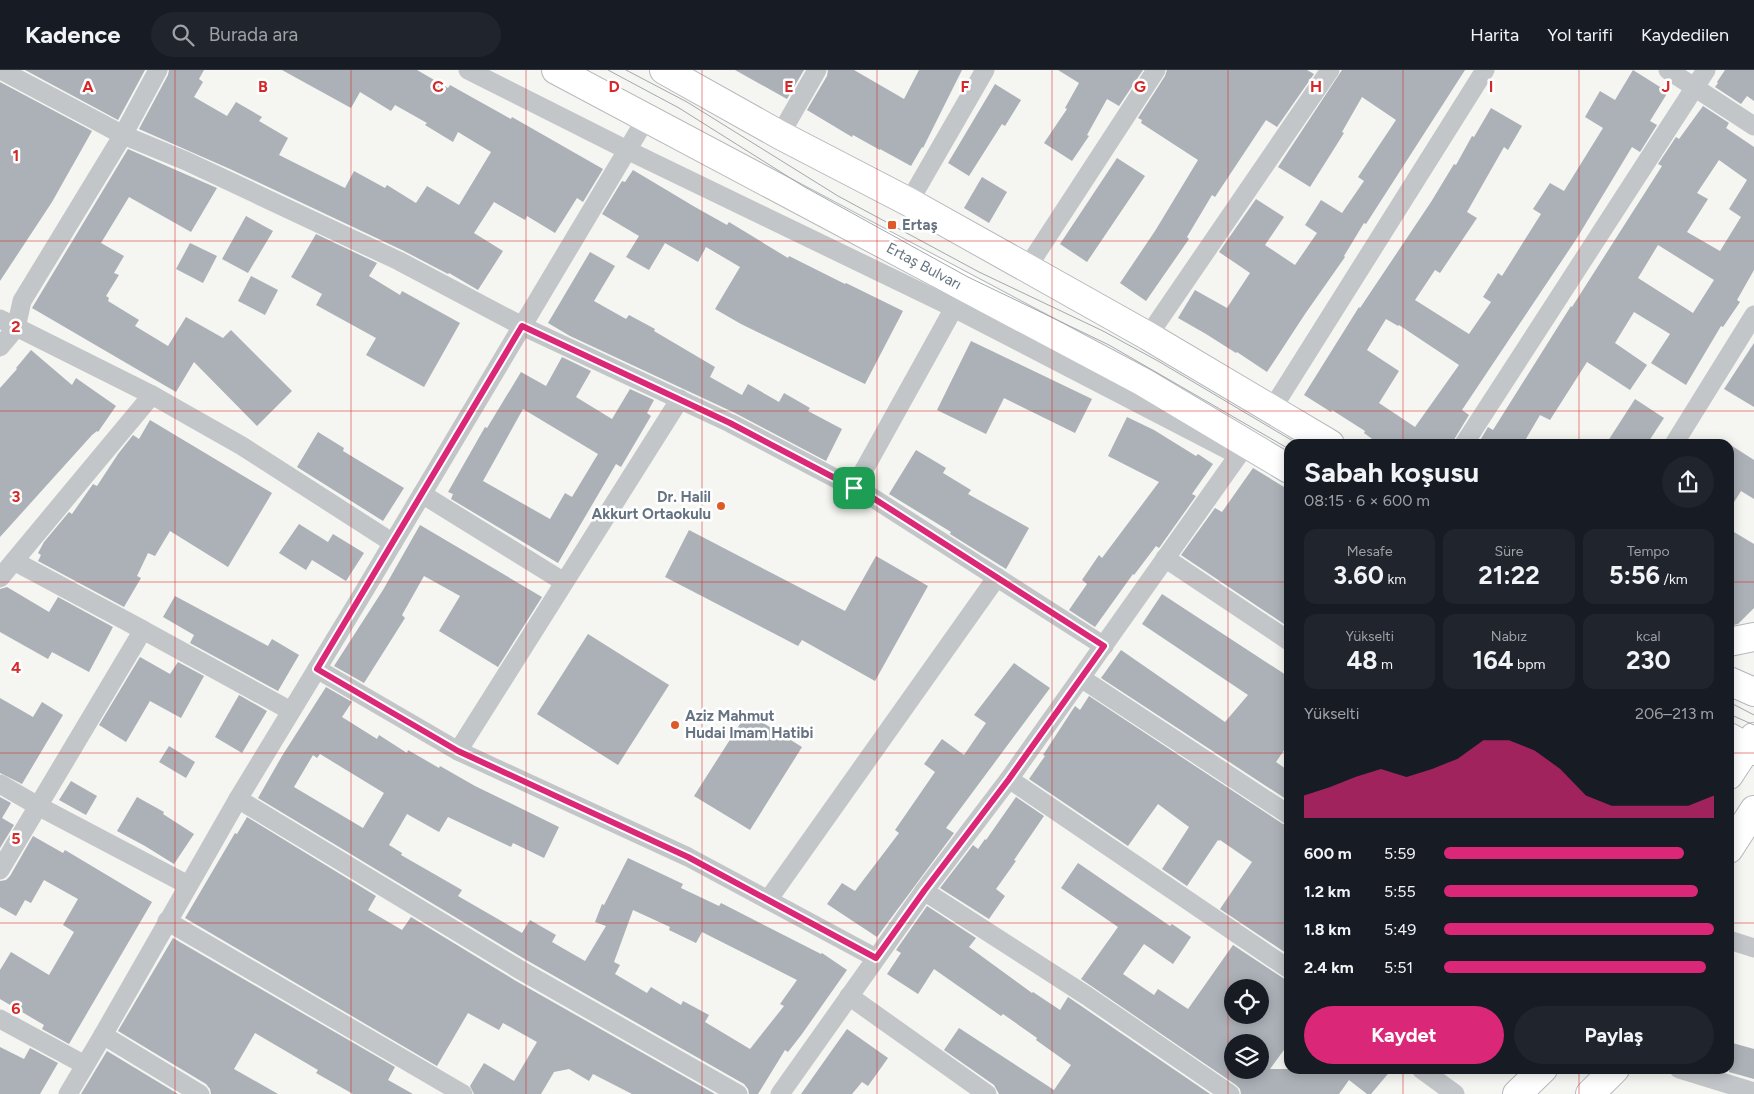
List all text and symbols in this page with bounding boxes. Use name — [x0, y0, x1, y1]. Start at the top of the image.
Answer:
search box — [151, 12, 501, 57]
text: Kadence — [25, 20, 121, 49]
icon: search — [169, 21, 197, 49]
text: Burada ara — [209, 23, 298, 46]
text: Harita — [1470, 24, 1519, 46]
text: Yol tarifi — [1547, 24, 1613, 46]
text: Kaydedilen — [1641, 24, 1729, 46]
text: A — [82, 77, 94, 96]
text: B — [258, 77, 268, 96]
text: C — [432, 77, 444, 96]
text: D — [608, 77, 620, 96]
text: E — [784, 77, 794, 96]
text: F — [961, 77, 970, 96]
text: G — [1134, 77, 1146, 96]
text: H — [1310, 77, 1322, 96]
text: I — [1489, 77, 1493, 96]
text: J — [1662, 77, 1670, 96]
text: 1 — [13, 146, 19, 165]
place label: Ertaş — [902, 216, 938, 234]
marker: Ertaş — [886, 219, 898, 231]
street label: Ertaş Bulvarı — [883, 239, 965, 293]
text: 2 — [11, 317, 21, 336]
text: Sabah koşusu — [1304, 455, 1479, 489]
button: share — [1662, 456, 1714, 508]
pin — [833, 467, 875, 509]
icon: arrive — [840, 474, 868, 502]
text: 3 — [12, 487, 21, 506]
place label: Dr. Halil Akkurt Ortaokulu — [591, 488, 711, 523]
text: 08:15 · 6 × 600 m — [1304, 491, 1430, 510]
marker: Dr. Halil Akkurt Ortaokulu — [715, 500, 727, 512]
text: Mesafe — [1347, 543, 1393, 560]
text: Süre — [1495, 543, 1523, 560]
text: Tempo — [1627, 543, 1670, 560]
text: 3.60 — [1333, 560, 1384, 590]
text: 21:22 — [1478, 560, 1540, 590]
text: 5:56 — [1609, 560, 1660, 590]
text: km — [1384, 571, 1406, 588]
text: /km — [1660, 571, 1688, 588]
text: Yükselti — [1345, 628, 1394, 645]
text: Nabız — [1491, 628, 1527, 645]
text: kcal — [1636, 628, 1661, 645]
text: 48 — [1346, 645, 1378, 675]
text: 164 — [1473, 645, 1514, 675]
text: 230 — [1626, 645, 1671, 675]
text: m — [1378, 656, 1393, 673]
text: bpm — [1514, 656, 1545, 673]
text: 4 — [11, 658, 21, 677]
text: Yükselti — [1304, 704, 1359, 723]
text: 206–213 m — [1635, 704, 1714, 723]
place label: Aziz Mahmut Hudai Imam Hatibi — [685, 707, 813, 742]
marker: Aziz Mahmut Hudai Imam Hatibi — [669, 719, 681, 731]
text: 5 — [11, 829, 21, 848]
text: 600 m — [1304, 844, 1352, 863]
text: 5:59 — [1384, 844, 1416, 863]
text: 1.2 km — [1304, 882, 1350, 901]
text: 5:55 — [1384, 882, 1416, 901]
text: 1.8 km — [1304, 920, 1351, 939]
text: 5:49 — [1384, 920, 1416, 939]
text: 2.4 km — [1304, 958, 1354, 977]
text: 5:51 — [1384, 958, 1413, 977]
map controls — [1224, 979, 1269, 1079]
button: locate — [1224, 979, 1269, 1024]
text: 6 — [11, 999, 21, 1018]
button: Kaydet — [1304, 1006, 1504, 1064]
button: Paylaş — [1514, 1006, 1714, 1064]
button: layers — [1224, 1034, 1269, 1079]

